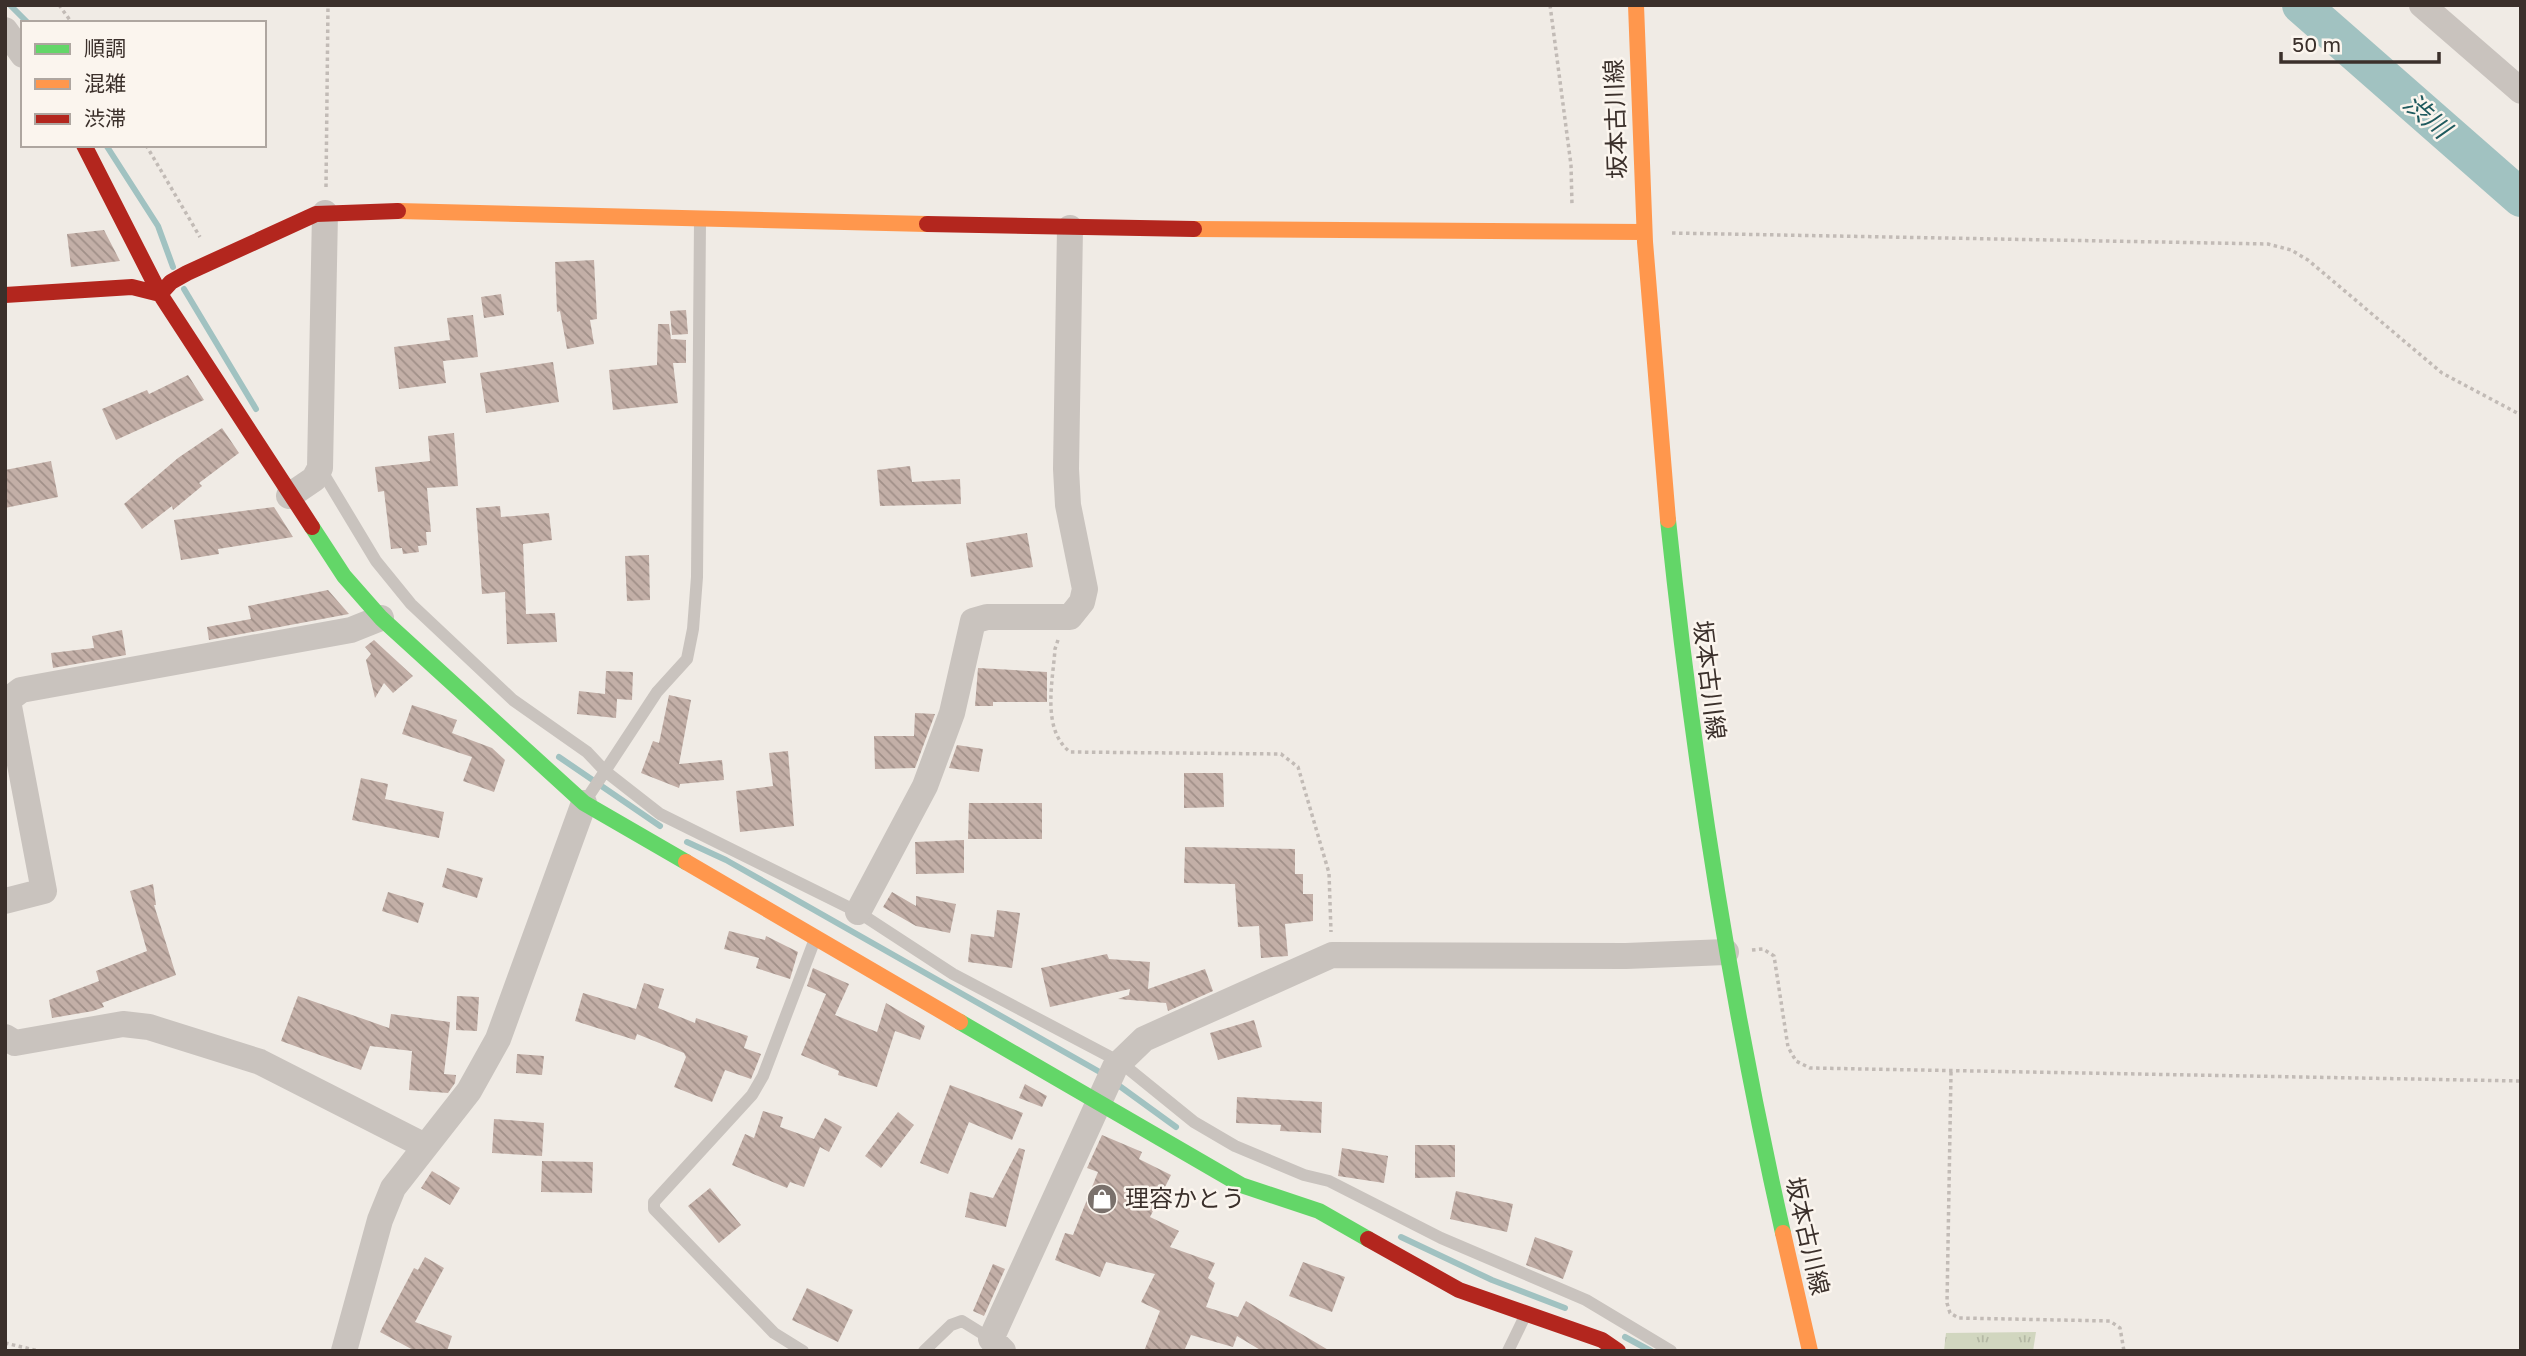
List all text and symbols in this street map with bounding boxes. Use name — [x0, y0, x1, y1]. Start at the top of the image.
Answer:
legend — [21, 21, 266, 147]
scale bar — [2281, 21, 2438, 65]
text: 50 m — [2292, 31, 2341, 57]
text: 順調 — [84, 35, 126, 61]
street label: 坂本古川線 — [1598, 59, 1631, 180]
text: 混雑 — [84, 70, 126, 96]
water label: 渋川 — [2398, 87, 2459, 146]
text: 渋滞 — [84, 105, 126, 131]
street label: 坂本古川線 — [1689, 618, 1732, 741]
street label: 坂本古川線 — [1781, 1174, 1836, 1297]
shop icon: 理容かとう — [1085, 1182, 1119, 1216]
place label: 理容かとう — [1125, 1183, 1245, 1212]

